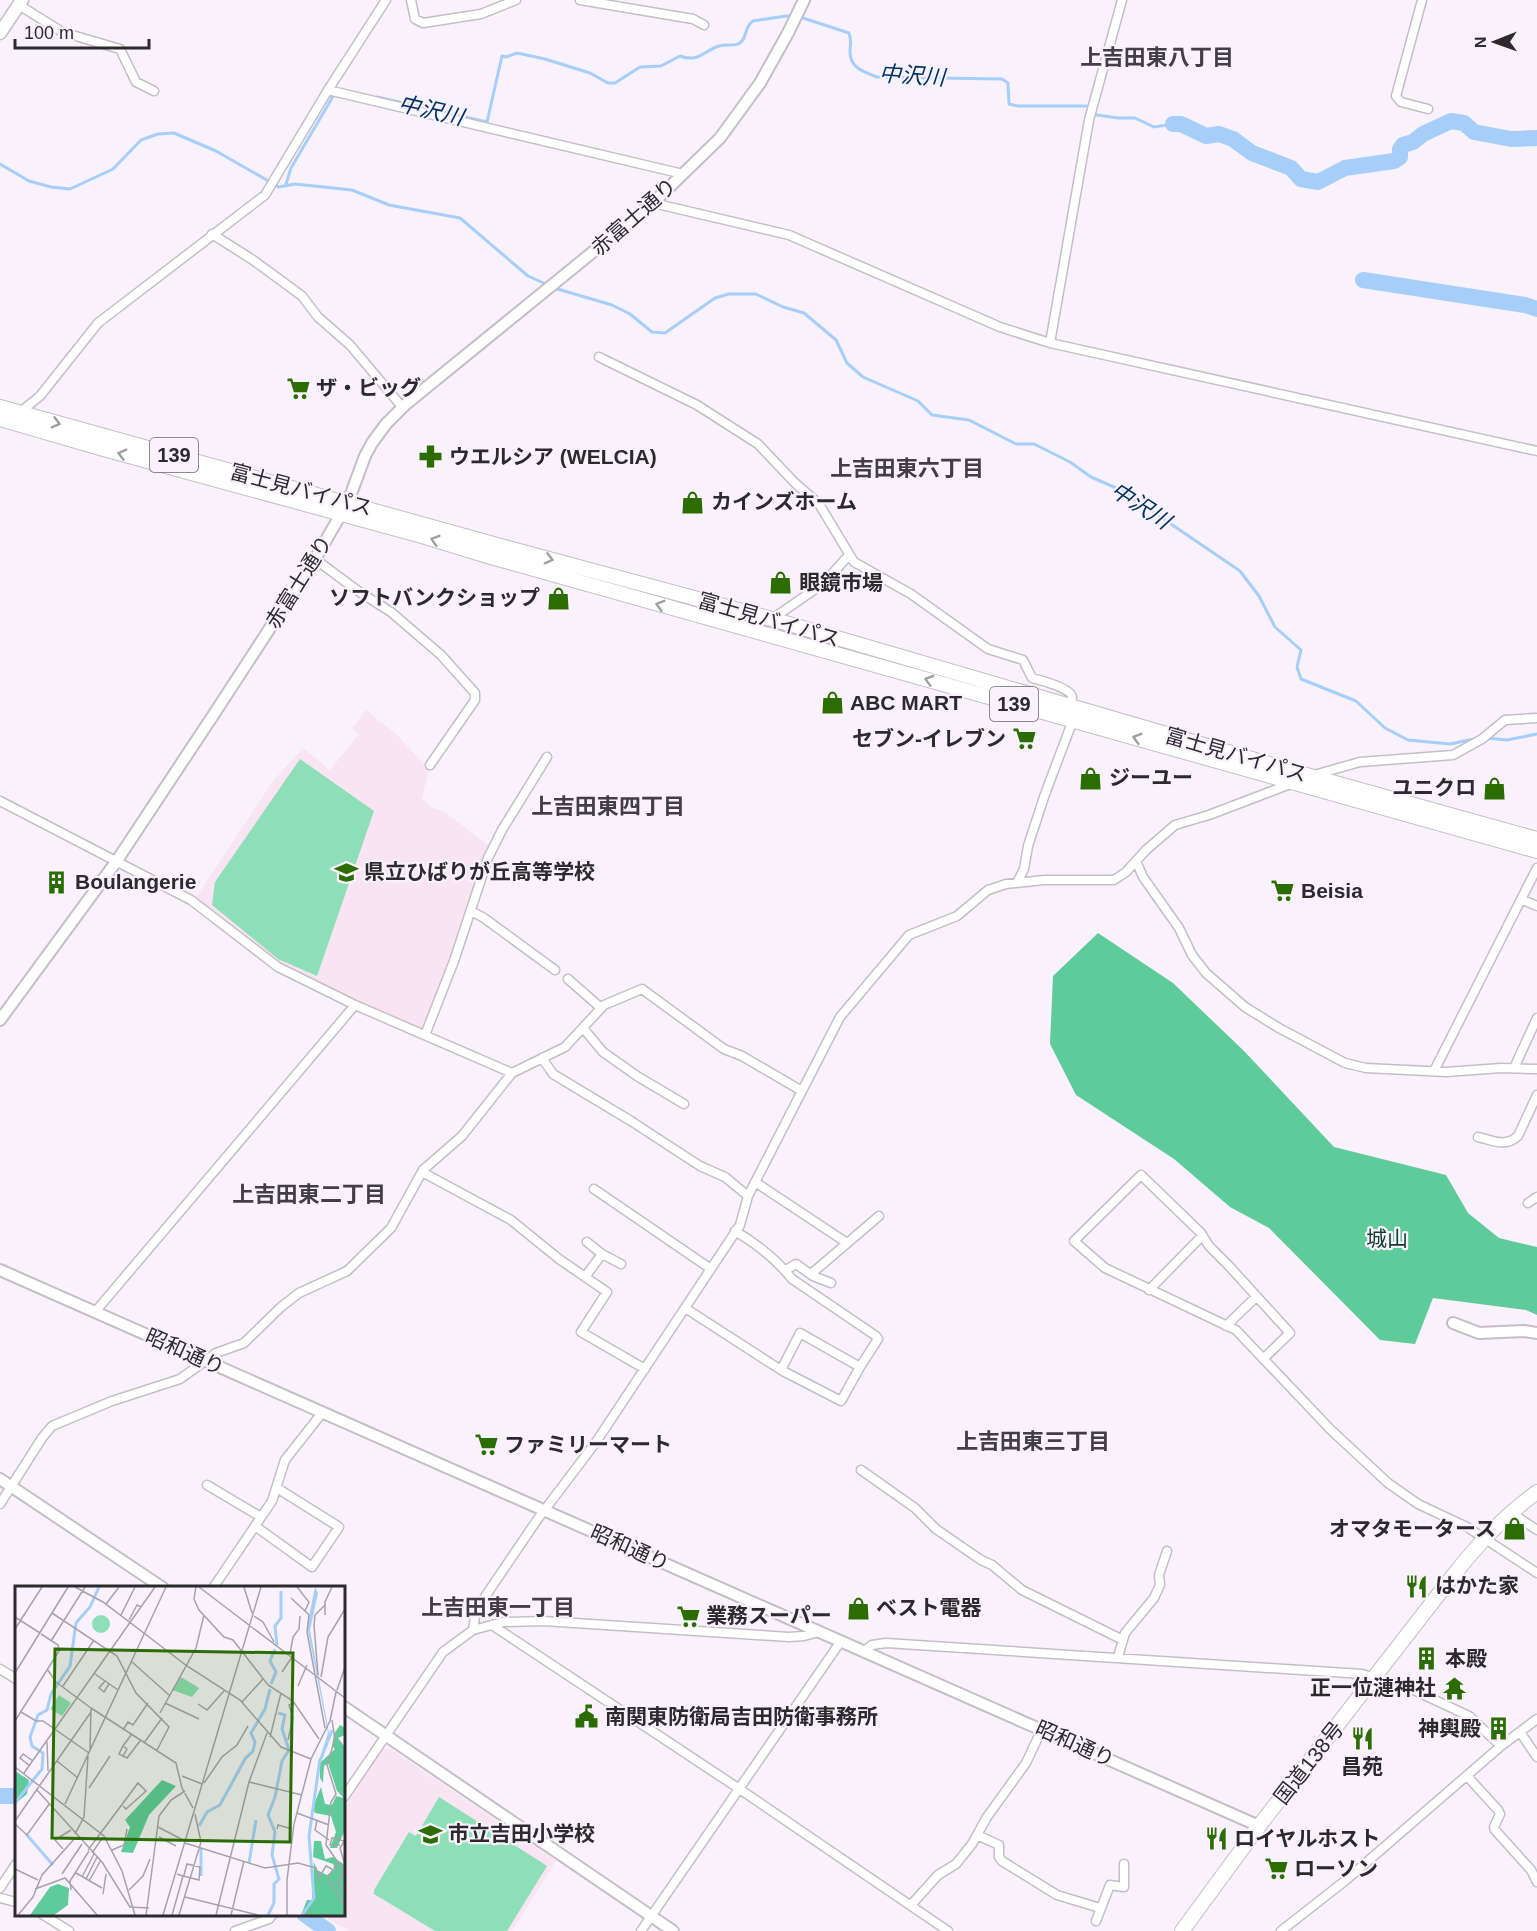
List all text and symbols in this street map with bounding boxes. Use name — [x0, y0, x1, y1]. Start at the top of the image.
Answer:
scale bar — [15, 12, 148, 50]
north arrow — [1465, 12, 1525, 72]
text: 100 m — [24, 23, 74, 43]
text: N — [1472, 36, 1489, 48]
district label: 上吉田東八丁目 — [1080, 45, 1234, 70]
water label: 中沢川 — [878, 61, 948, 90]
water label: 中沢川 — [396, 91, 468, 131]
street label: 赤富士通り — [587, 174, 681, 260]
supermarket icon: ザ・ビッグ — [285, 375, 311, 401]
place label: ザ・ビッグ — [316, 376, 421, 399]
one-way arrow — [51, 415, 61, 428]
road number: 139 — [150, 438, 198, 472]
pharmacy icon: ウエルシア (WELCIA) — [418, 444, 444, 470]
place label: ウエルシア (WELCIA) — [449, 445, 657, 468]
one-way arrow — [117, 449, 128, 461]
district label: 上吉田東六丁目 — [830, 456, 984, 481]
street label: 富士見バイパス — [227, 459, 375, 520]
water label: 中沢川 — [1106, 477, 1177, 535]
shop icon: カインズホーム — [680, 489, 706, 515]
place label: カインズホーム — [711, 490, 857, 513]
street label: 赤富士通り — [261, 531, 336, 632]
one-way arrow — [430, 534, 441, 547]
one-way arrow — [543, 552, 553, 565]
shop icon: 眼鏡市場 — [768, 570, 794, 596]
place label: 眼鏡市場 — [799, 571, 883, 594]
shop icon: ソフトバンクショップ — [545, 585, 571, 611]
place label: ソフトバンクショップ — [329, 586, 540, 609]
street label: 富士見バイパス — [696, 588, 843, 651]
one-way arrow — [655, 599, 665, 612]
one-way arrow — [924, 675, 935, 687]
road number: 139 — [990, 687, 1038, 721]
shop icon: ABC MART — [819, 690, 845, 716]
place label: ABC MART — [850, 691, 962, 714]
street label: 富士見バイパス — [1163, 723, 1310, 786]
supermarket icon: セブン-イレブン — [1011, 726, 1037, 752]
place label: セブン-イレブン — [852, 727, 1006, 750]
one-way arrow — [1132, 733, 1143, 745]
shop icon: ジーユー — [1078, 765, 1104, 791]
place label: ジーユー — [1109, 766, 1193, 789]
shop icon: ユニクロ — [1481, 775, 1507, 801]
place label: ユニクロ — [1392, 776, 1476, 799]
district label: 上吉田東四丁目 — [531, 794, 685, 819]
school or university icon: 県立ひばりが丘高等学校 — [333, 859, 359, 885]
place label: 県立ひばりが丘高等学校 — [364, 860, 595, 883]
building icon: Boulangerie — [44, 869, 70, 895]
place label: Boulangerie — [75, 870, 196, 893]
supermarket icon: Beisia — [1270, 878, 1296, 904]
place label: Beisia — [1301, 879, 1363, 902]
district label: 上吉田東二丁目 — [232, 1182, 386, 1207]
park label: 城山 — [1366, 1227, 1408, 1250]
street label: 昭和通り — [142, 1324, 228, 1379]
district label: 上吉田東三丁目 — [956, 1429, 1110, 1454]
supermarket icon: ファミリーマート — [473, 1432, 499, 1458]
place label: ファミリーマート — [504, 1433, 672, 1456]
shop icon: オマタモータース — [1501, 1516, 1527, 1542]
place label: オマタモータース — [1329, 1517, 1496, 1540]
street label: 昭和通り — [587, 1520, 673, 1575]
restaurant icon: はかた家 — [1404, 1573, 1430, 1599]
place label: はかた家 — [1435, 1574, 1519, 1597]
inset map — [15, 1586, 345, 1916]
district label: 上吉田東一丁目 — [421, 1595, 575, 1620]
shop icon: ベスト電器 — [845, 1595, 871, 1621]
place label: ベスト電器 — [876, 1596, 981, 1619]
supermarket icon: 業務スーパー — [675, 1603, 701, 1629]
place label: 業務スーパー — [706, 1604, 832, 1627]
building icon: 本殿 — [1414, 1646, 1440, 1672]
place label: 本殿 — [1445, 1647, 1487, 1670]
temple icon: 正一位漣神社 — [1441, 1675, 1467, 1701]
place label: 正一位漣神社 — [1310, 1676, 1436, 1699]
public building icon: 南関東防衛局吉田防衛事務所 — [574, 1704, 600, 1730]
place label: 南関東防衛局吉田防衛事務所 — [605, 1705, 878, 1728]
street label: 昭和通り — [1032, 1716, 1118, 1771]
building icon: 神輿殿 — [1486, 1716, 1512, 1742]
street label: 国道138号 — [1269, 1717, 1348, 1808]
place label: 神輿殿 — [1418, 1717, 1481, 1740]
restaurant icon: 昌苑 — [1349, 1726, 1375, 1752]
place label: 昌苑 — [1341, 1755, 1383, 1778]
school or university icon: 市立吉田小学校 — [417, 1821, 443, 1847]
place label: 市立吉田小学校 — [448, 1822, 595, 1845]
restaurant icon: ロイヤルホスト — [1203, 1826, 1229, 1852]
place label: ロイヤルホスト — [1234, 1827, 1380, 1850]
supermarket icon: ローソン — [1263, 1856, 1289, 1882]
place label: ローソン — [1294, 1857, 1378, 1880]

